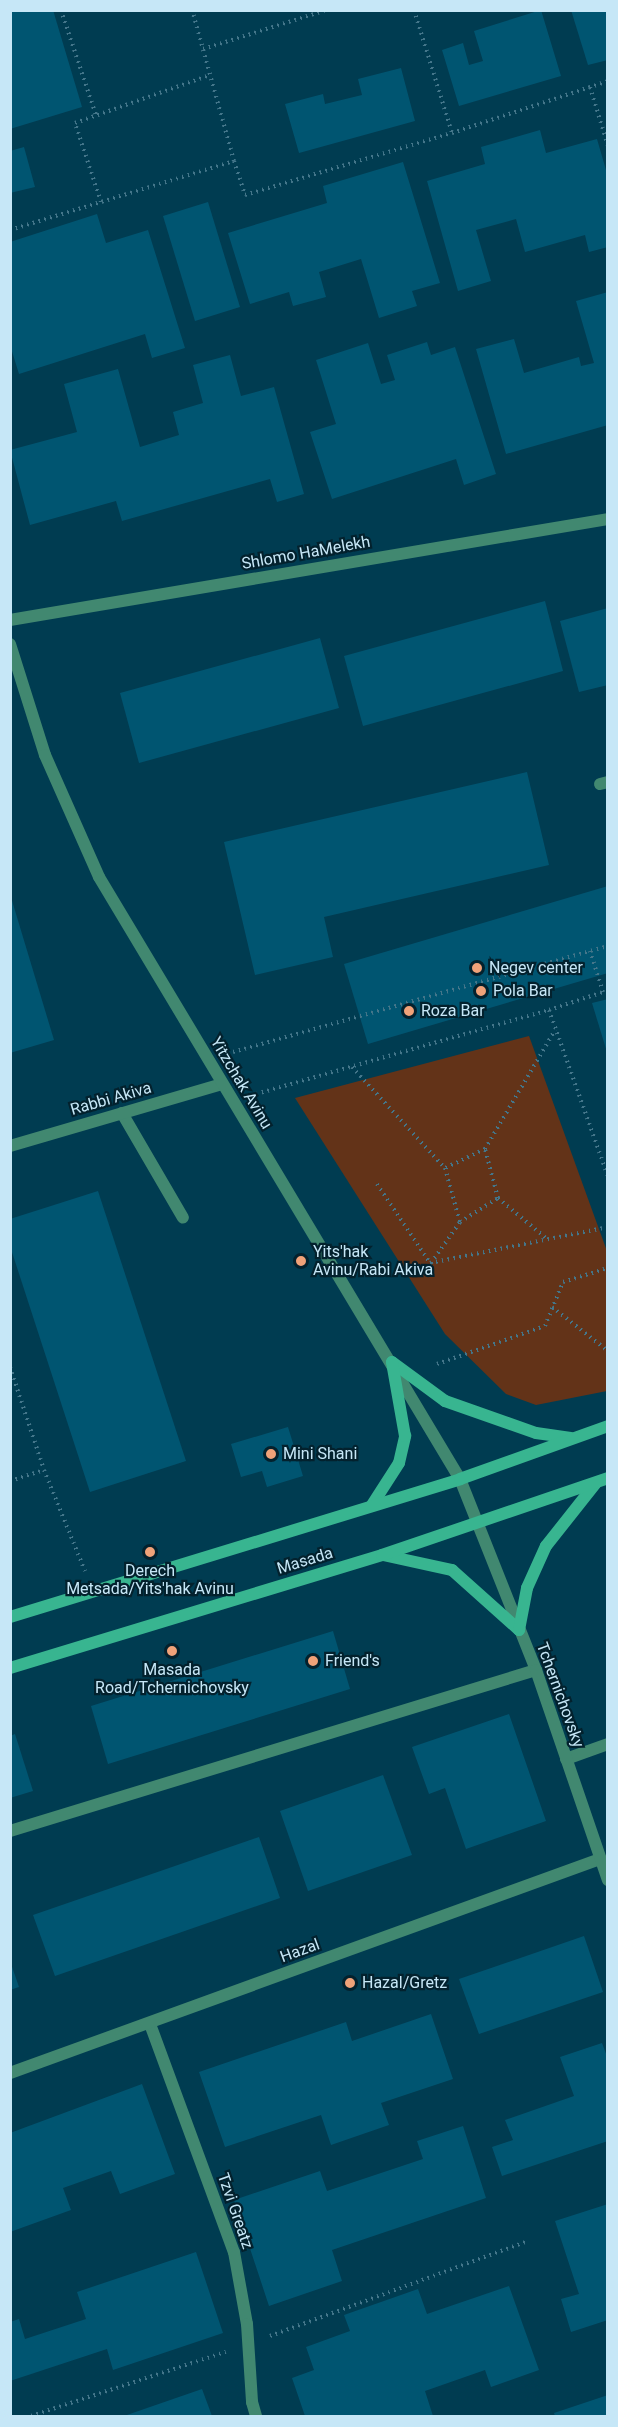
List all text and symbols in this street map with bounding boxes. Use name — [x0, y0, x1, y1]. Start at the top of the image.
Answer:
street label: Shlomo HaMelekh — [240, 532, 372, 574]
place label: Negev center — [489, 958, 583, 978]
marker: Negev center — [470, 961, 484, 975]
place label: Pola Bar — [493, 981, 553, 1001]
marker: Pola Bar — [474, 984, 488, 998]
place label: Roza Bar — [421, 1001, 485, 1021]
marker: Roza Bar — [402, 1004, 416, 1018]
street label: Yitzchak Avinu — [206, 1034, 276, 1132]
street label: Rabbi Akiva — [68, 1078, 154, 1120]
place label: Yits'hak Avinu/Rabi Akiva — [313, 1242, 433, 1280]
marker: Yits'hak Avinu/Rabi Akiva — [294, 1254, 308, 1268]
place label: Mini Shani — [283, 1444, 357, 1464]
marker: Mini Shani — [264, 1447, 278, 1461]
street label: Masada — [275, 1543, 335, 1579]
marker: Derech Metsada/Yits'hak Avinu — [143, 1545, 157, 1559]
place label: Derech Metsada/Yits'hak Avinu — [66, 1561, 234, 1599]
street label: Tchernichovsky — [532, 1640, 588, 1750]
marker: Masada Road/Tchernichovsky — [165, 1644, 179, 1658]
place label: Friend's — [325, 1651, 380, 1671]
marker: Friend's — [306, 1654, 320, 1668]
place label: Masada Road/Tchernichovsky — [95, 1660, 249, 1698]
street label: Hazal — [278, 1935, 322, 1967]
place label: Hazal/Gretz — [362, 1973, 447, 1993]
marker: Hazal/Gretz — [343, 1976, 357, 1990]
street label: Tzvi Greatz — [213, 2170, 257, 2252]

